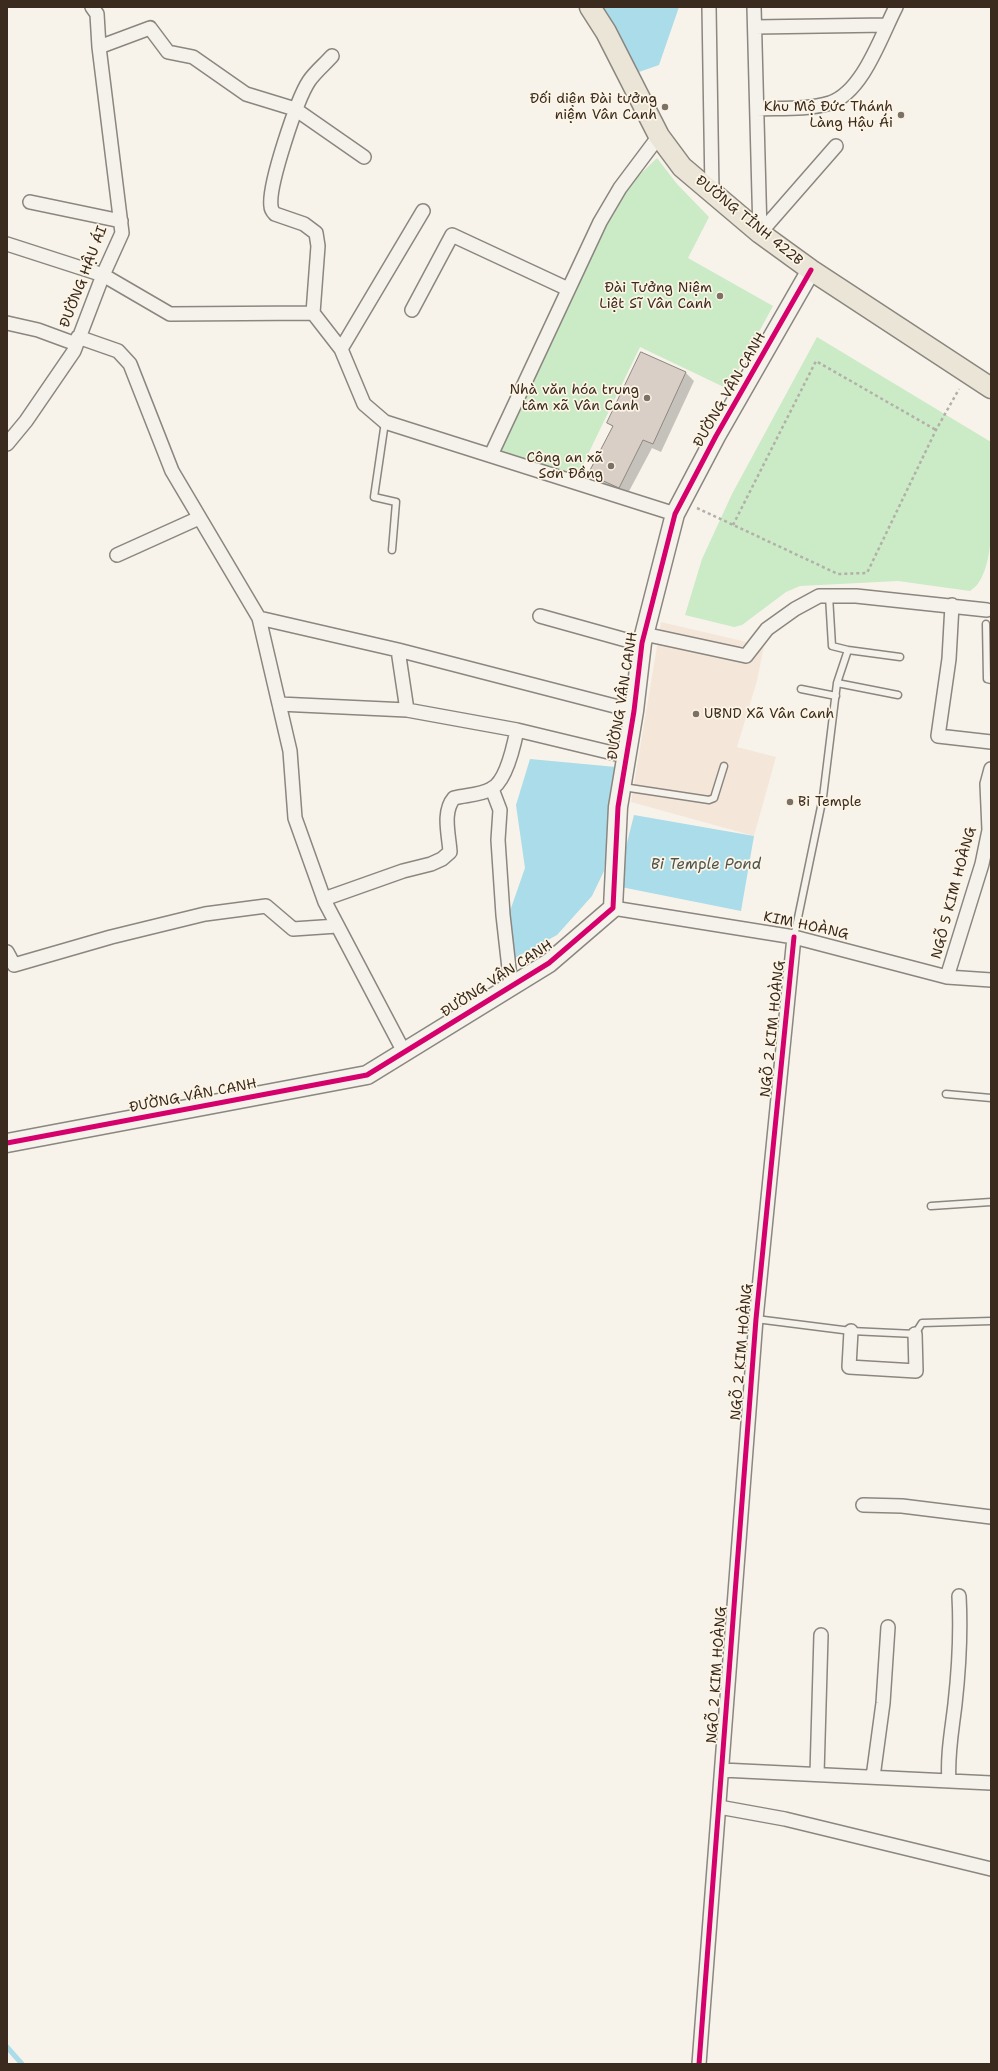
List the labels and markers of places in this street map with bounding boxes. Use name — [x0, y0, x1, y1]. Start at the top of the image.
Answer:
place label: Đối diện Đài tưởng niệm Vân Canh — [530, 91, 657, 124]
place label: Khu Mộ Đức Thánh Làng Hậu Ái — [764, 99, 893, 132]
marker: Đối diện Đài tưởng niệm Vân Canh — [660, 102, 670, 112]
marker: Khu Mộ Đức Thánh Làng Hậu Ái — [896, 110, 906, 120]
place label: Đài Tưởng Niệm Liệt Sĩ Vân Canh — [599, 280, 712, 312]
marker: Đài Tưởng Niệm Liệt Sĩ Vân Canh — [715, 291, 725, 301]
place label: Nhà văn hóa trung tâm xã Vân Canh — [509, 382, 639, 414]
marker: Nhà văn hóa trung tâm xã Vân Canh — [642, 393, 652, 403]
place label: Công an xã Sơn Đồng — [527, 450, 603, 482]
marker: Công an xã Sơn Đồng — [606, 461, 616, 471]
place label: UBND Xã Vân Canh — [704, 706, 834, 722]
marker: UBND Xã Vân Canh — [691, 709, 701, 719]
place label: Bi Temple — [798, 794, 862, 810]
marker: Bi Temple — [785, 797, 795, 807]

